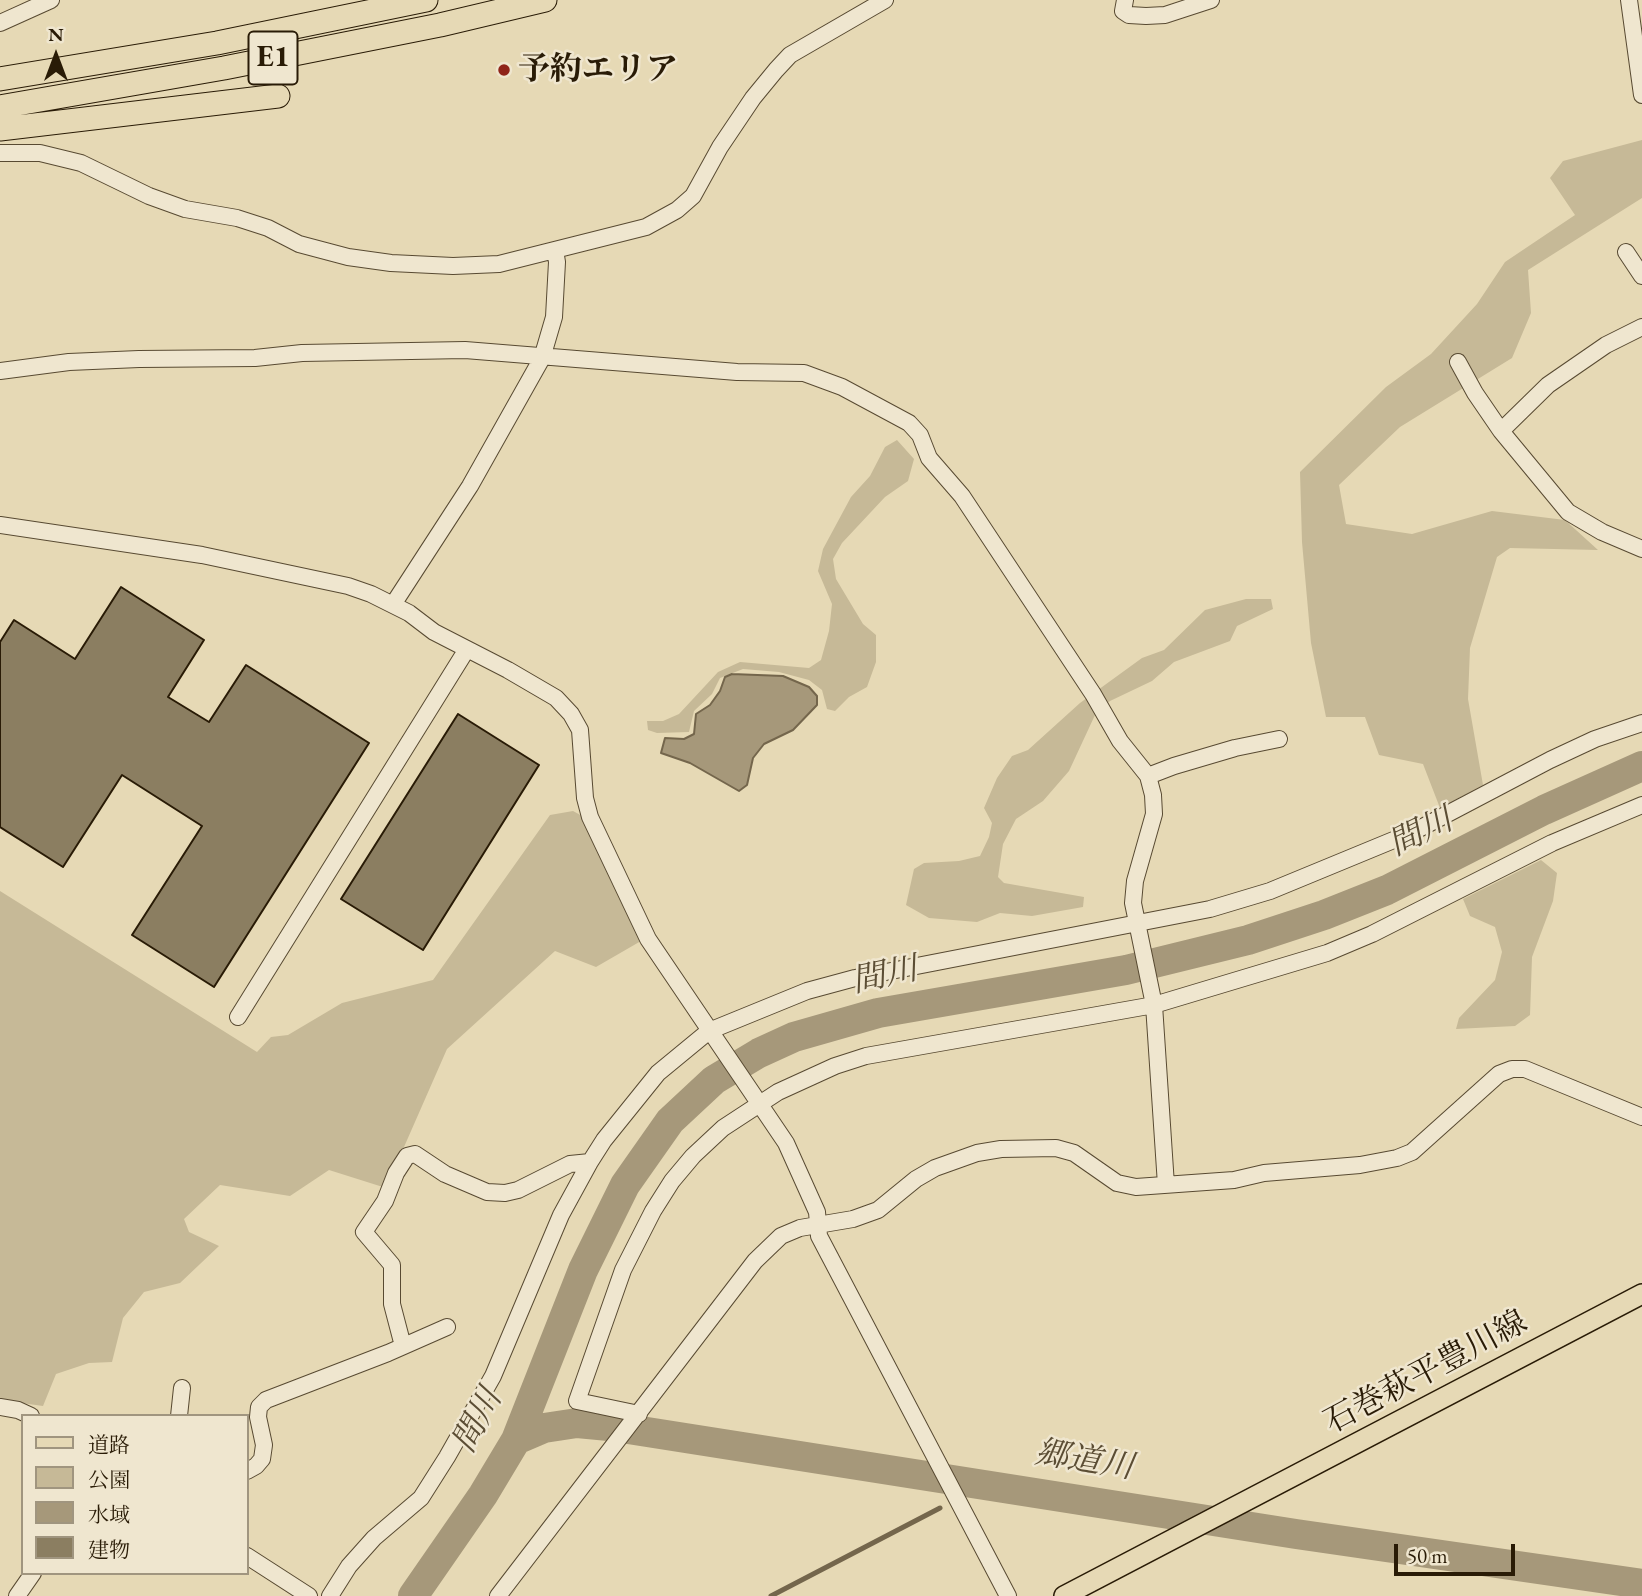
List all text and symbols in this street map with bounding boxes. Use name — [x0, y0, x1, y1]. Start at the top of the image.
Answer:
north arrow — [21, 21, 91, 91]
text: N — [48, 22, 64, 47]
road number: E1 — [248, 32, 298, 85]
place label: 予約エリア — [518, 51, 678, 89]
marker: 予約エリア — [496, 62, 512, 78]
water label: 間川 — [1383, 801, 1459, 865]
water label: 間川 — [849, 950, 921, 1002]
street label: 石巻萩平豊川線 — [1318, 1303, 1534, 1443]
water label: 間川 — [445, 1383, 511, 1459]
legend — [21, 1414, 248, 1575]
text: 道路 — [88, 1431, 130, 1458]
water label: 郷道川 — [1032, 1434, 1136, 1488]
text: 公園 — [88, 1466, 130, 1493]
text: 水域 — [88, 1501, 130, 1528]
scale bar — [1397, 1530, 1518, 1574]
text: 建物 — [88, 1536, 130, 1563]
text: 50 m — [1407, 1542, 1448, 1569]

